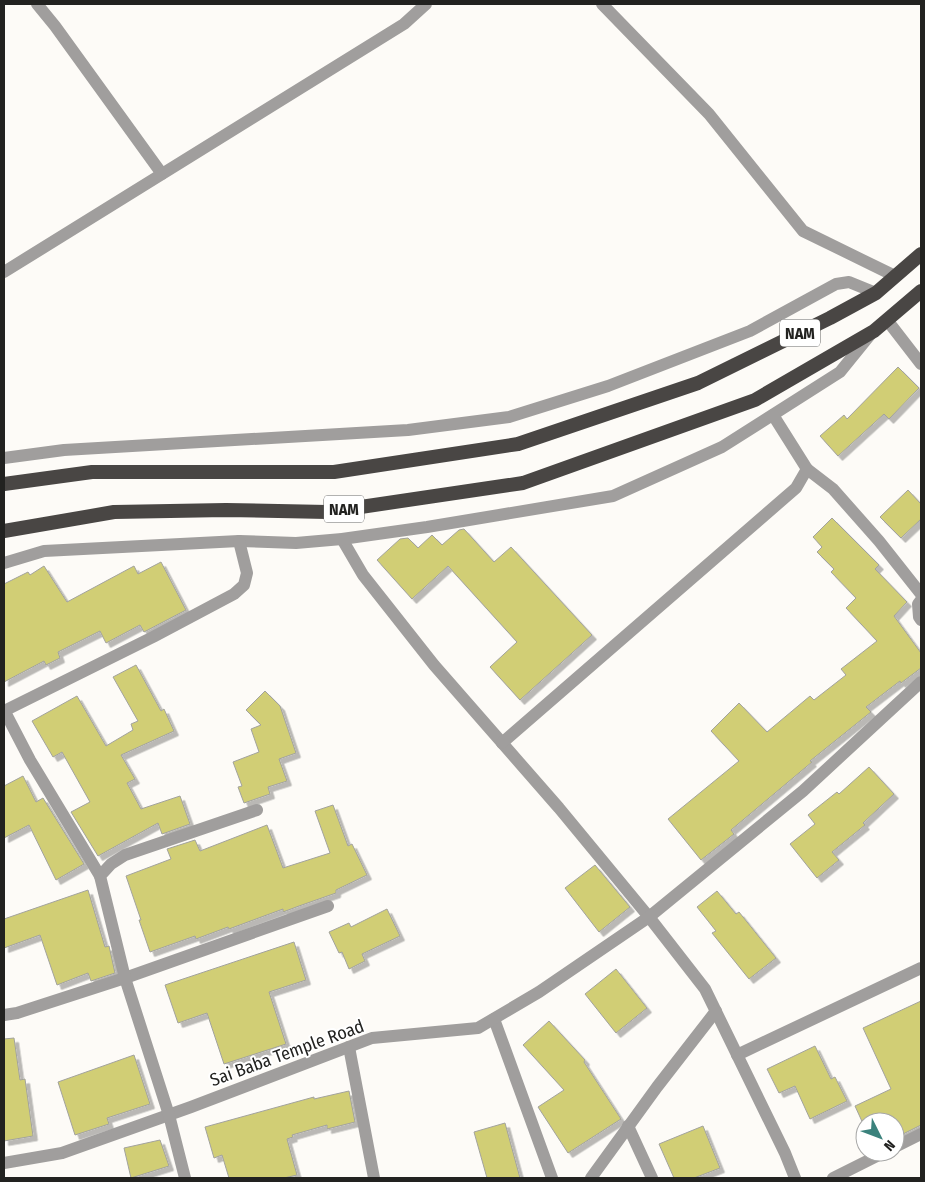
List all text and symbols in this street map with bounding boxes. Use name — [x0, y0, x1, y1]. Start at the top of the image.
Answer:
road number: NAM — [780, 319, 820, 346]
road number: NAM — [324, 496, 364, 522]
street label: Sai Baba Temple Road — [207, 1015, 367, 1091]
north arrow — [855, 1112, 905, 1162]
text: N — [880, 1137, 898, 1154]

